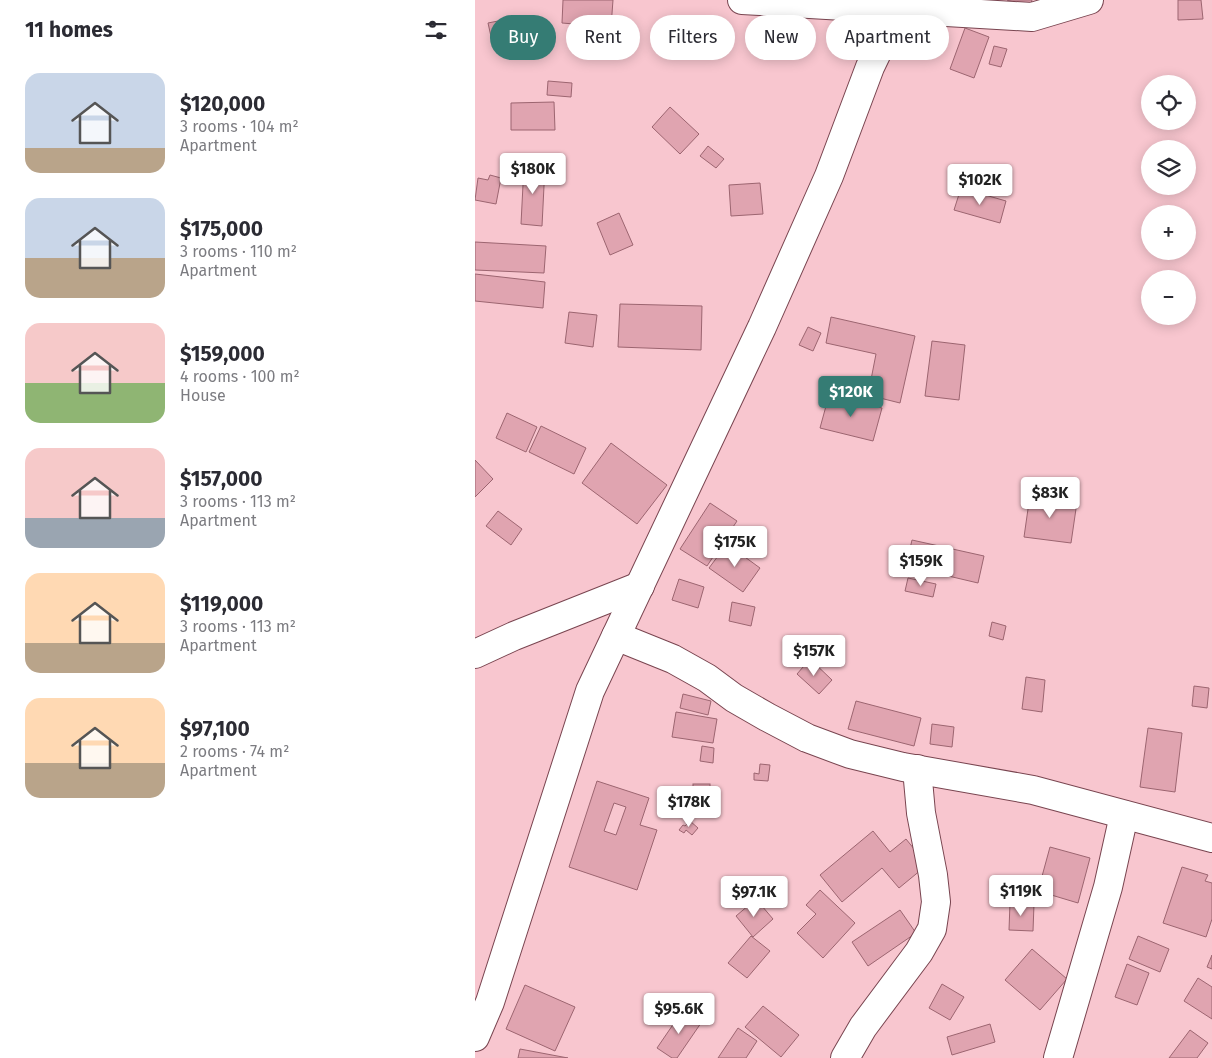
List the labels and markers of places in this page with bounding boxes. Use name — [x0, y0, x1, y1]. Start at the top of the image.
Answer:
pin: $180K — [498, 152, 568, 195]
pin: $102K — [945, 164, 1015, 206]
pin: $120K — [816, 376, 886, 418]
pin: $83K — [1020, 476, 1080, 519]
pin: $175K — [700, 526, 770, 568]
pin: $159K — [886, 544, 956, 587]
pin: $157K — [779, 634, 849, 677]
pin: $178K — [654, 786, 724, 828]
pin: $119K — [986, 874, 1056, 917]
pin: $97.1K — [713, 876, 795, 918]
pin: $95.6K — [638, 992, 720, 1035]

